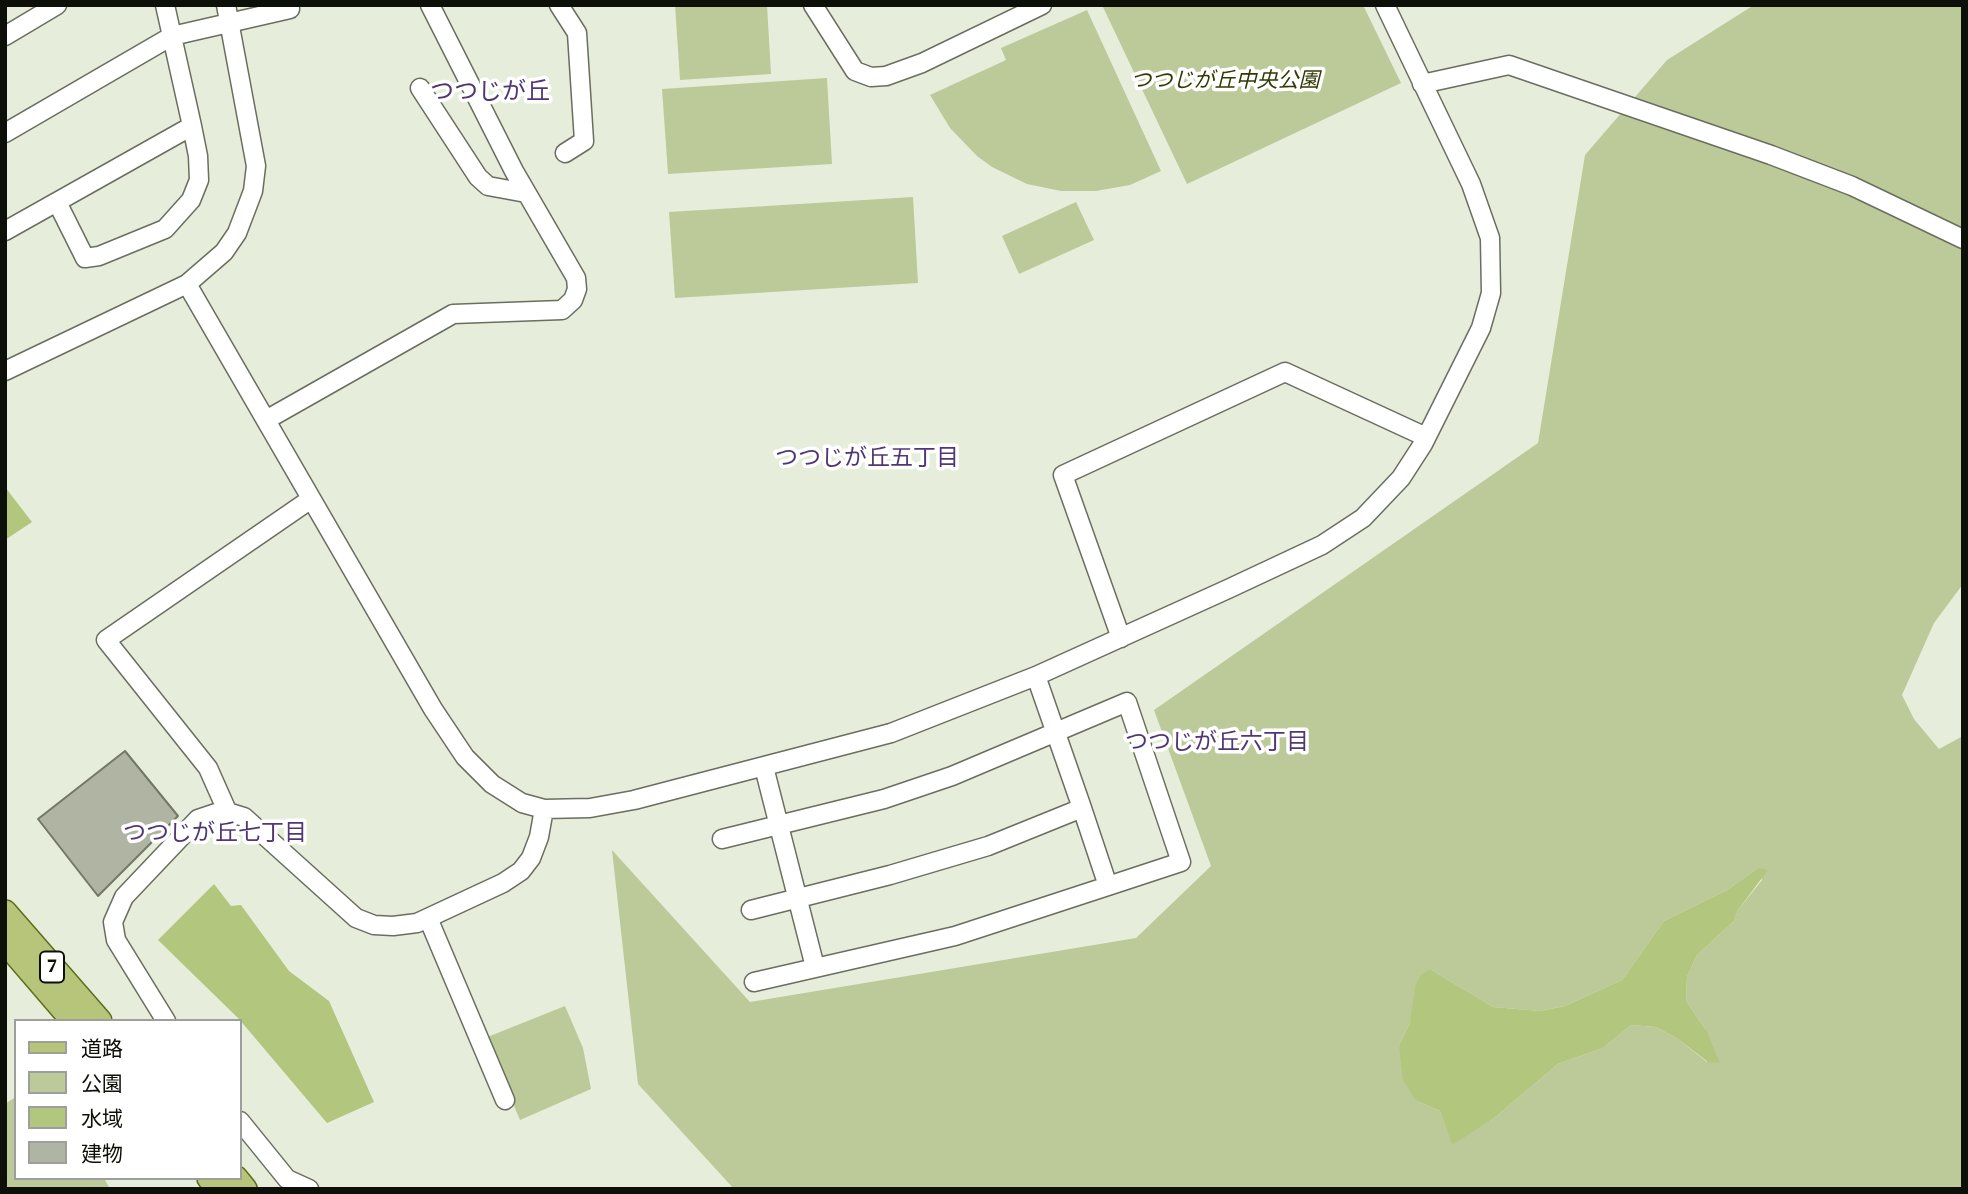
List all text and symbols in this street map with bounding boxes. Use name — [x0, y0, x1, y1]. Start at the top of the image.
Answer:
park label: つつじが丘中央公園 — [1131, 69, 1319, 95]
district label: つつじが丘 — [430, 79, 550, 107]
district label: つつじが丘五丁目 — [775, 445, 959, 473]
district label: つつじが丘六丁目 — [1125, 729, 1309, 757]
district label: つつじが丘七丁目 — [123, 820, 307, 848]
road number: 7 — [40, 951, 64, 982]
legend — [14, 1019, 242, 1180]
text: 道路 — [81, 1034, 123, 1063]
text: 公園 — [81, 1069, 123, 1098]
text: 水域 — [81, 1104, 123, 1133]
text: 建物 — [81, 1139, 123, 1168]

